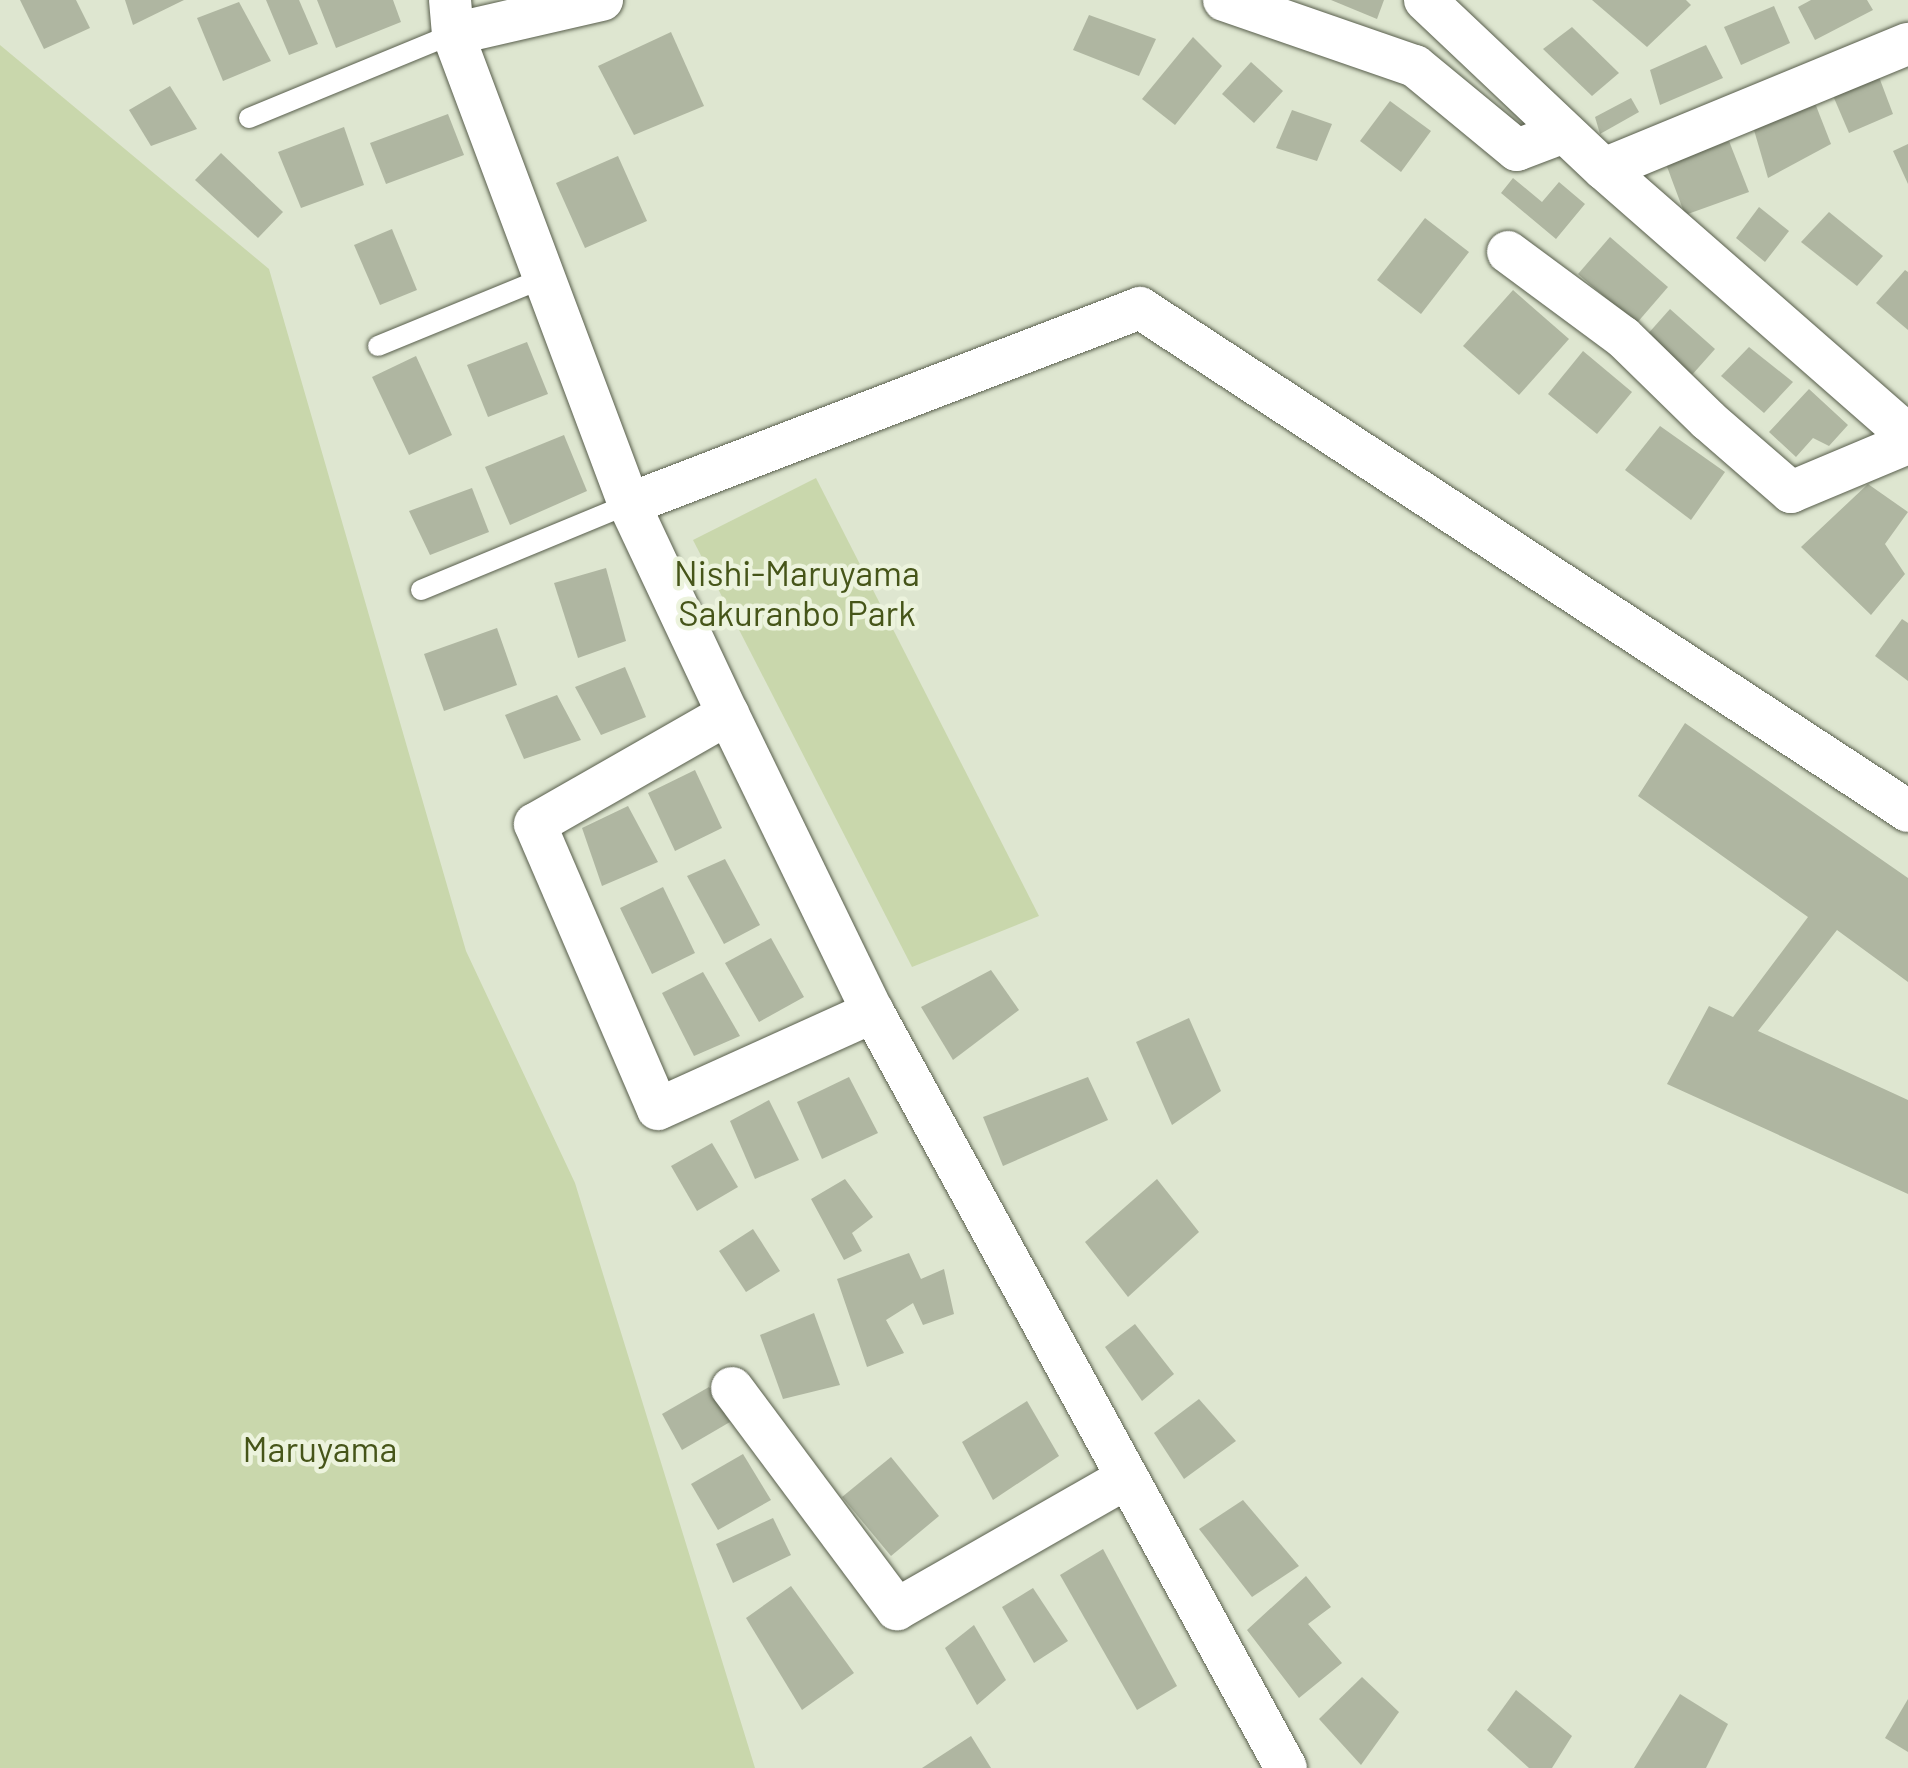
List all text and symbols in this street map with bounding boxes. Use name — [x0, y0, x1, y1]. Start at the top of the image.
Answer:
park label: Nishi-Maruyama Sakuranbo Park — [674, 551, 920, 633]
park label: Maruyama — [243, 1427, 397, 1469]

